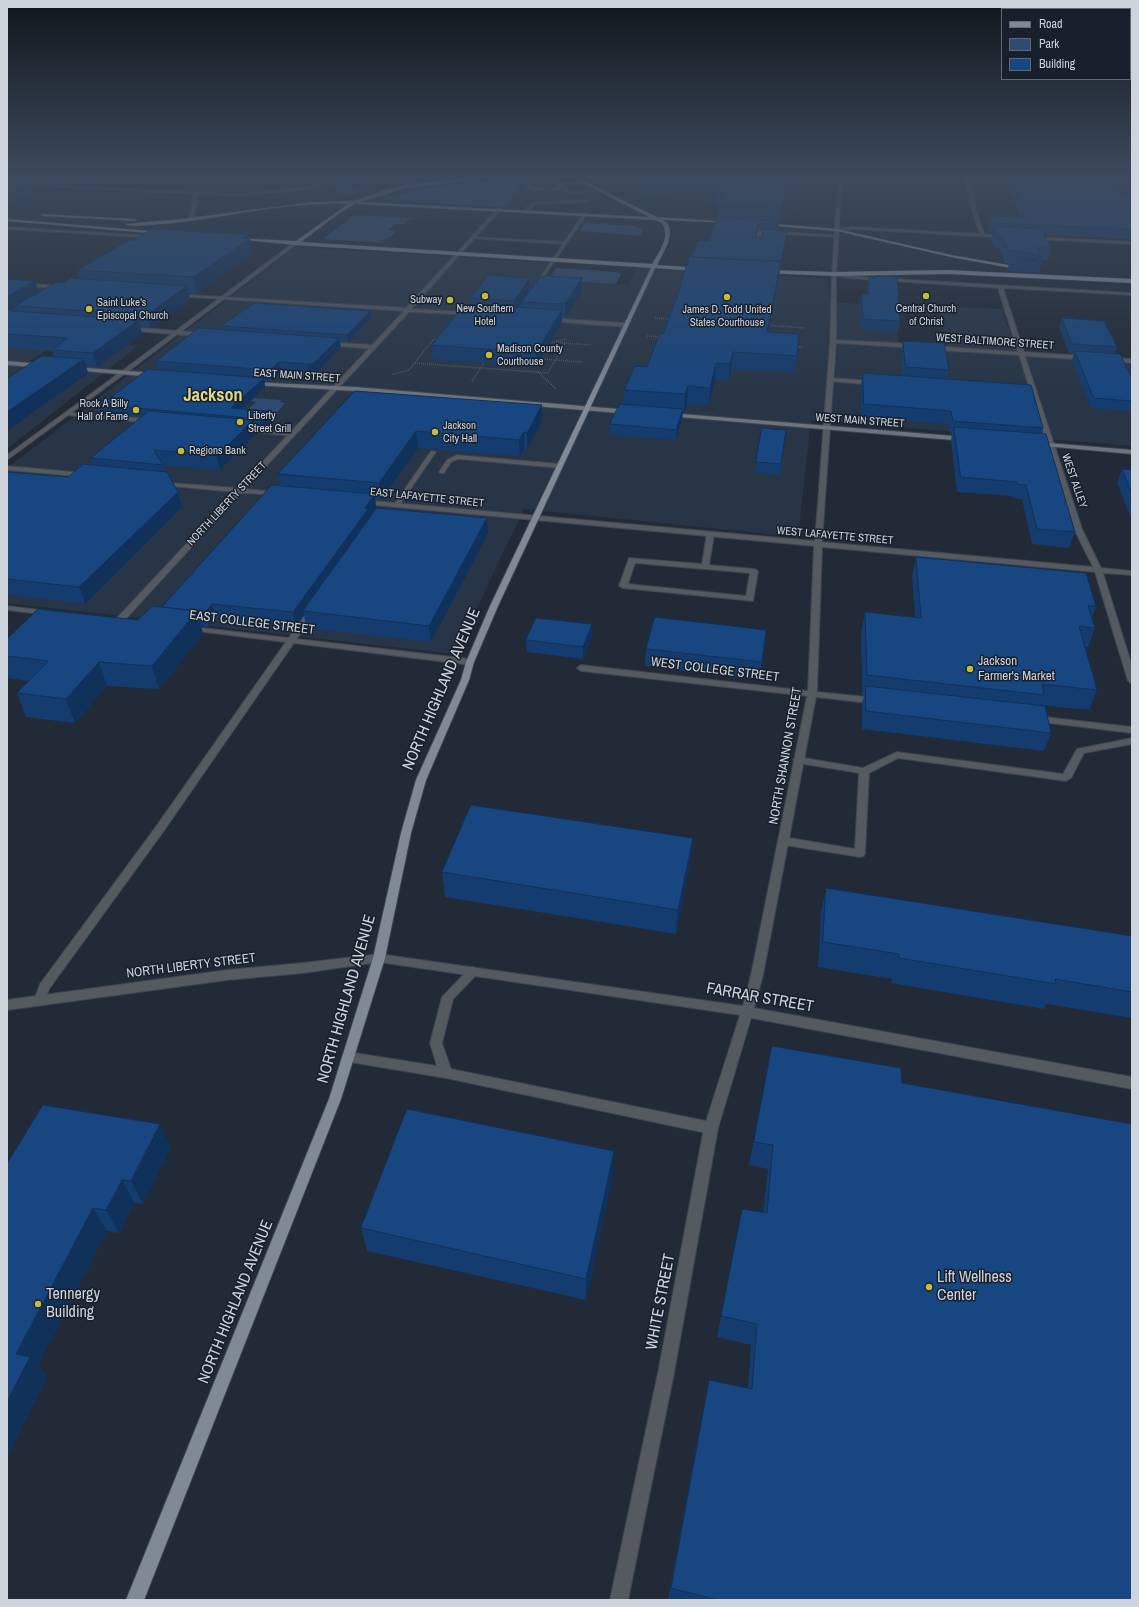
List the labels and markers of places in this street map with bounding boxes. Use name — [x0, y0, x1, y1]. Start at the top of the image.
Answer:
marker: New Southern Hotel — [480, 291, 490, 301]
marker: Central Church of Christ — [921, 291, 931, 301]
marker: James D. Todd United States Courthouse — [722, 292, 732, 302]
place label: Subway — [410, 293, 442, 307]
marker: Subway — [445, 295, 455, 305]
place label: Saint Luke's Episcopal Church — [97, 296, 168, 322]
place label: New Southern Hotel — [456, 302, 514, 328]
place label: Central Church of Christ — [896, 302, 956, 328]
place label: James D. Todd United States Courthouse — [682, 303, 772, 329]
marker: Saint Luke's Episcopal Church — [84, 304, 94, 314]
place label: Madison County Courthouse — [497, 342, 563, 368]
marker: Madison County Courthouse — [484, 350, 494, 360]
place label: Rock A Billy Hall of Fame — [77, 397, 128, 423]
marker: Rock A Billy Hall of Fame — [131, 405, 141, 415]
place label: Liberty Street Grill — [248, 409, 291, 435]
marker: Liberty Street Grill — [235, 417, 245, 427]
place label: Jackson City Hall — [443, 419, 477, 445]
marker: Jackson City Hall — [430, 427, 440, 437]
place label: Regions Bank — [189, 444, 246, 458]
marker: Regions Bank — [176, 446, 186, 456]
place label: Jackson Farmer's Market — [978, 654, 1055, 685]
marker: Jackson Farmer's Market — [965, 664, 975, 674]
place label: Lift Wellness Center — [937, 1268, 1012, 1306]
marker: Lift Wellness Center — [924, 1282, 934, 1292]
place label: Tennergy Building — [46, 1285, 100, 1323]
marker: Tennergy Building — [33, 1299, 43, 1309]

